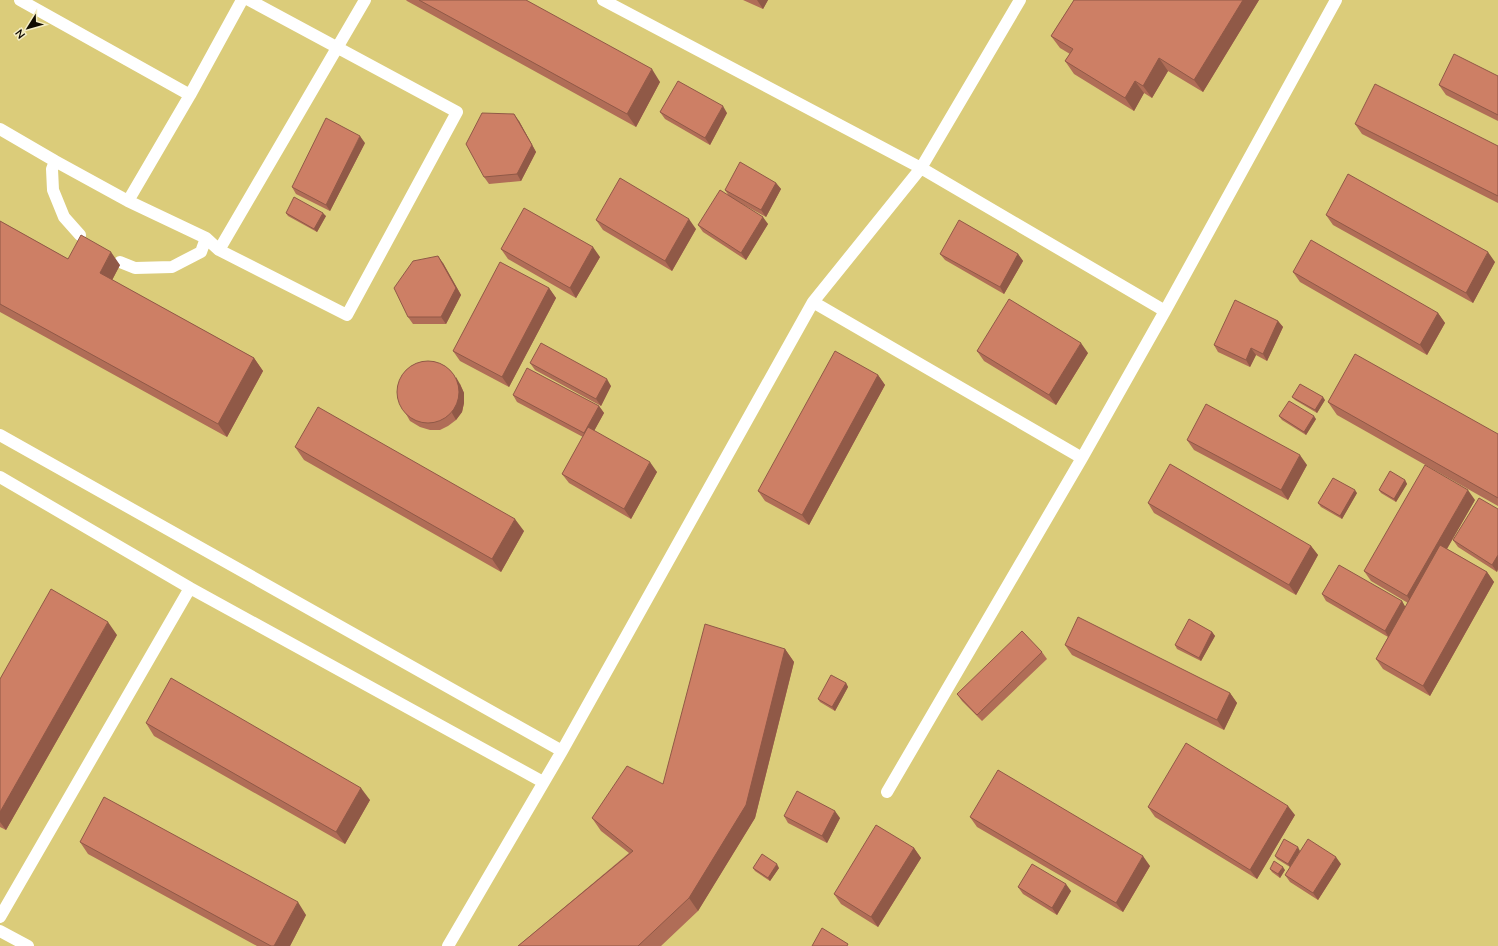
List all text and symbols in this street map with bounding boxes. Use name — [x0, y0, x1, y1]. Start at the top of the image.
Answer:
north arrow — [8, 8, 48, 48]
text: N — [12, 26, 28, 42]

